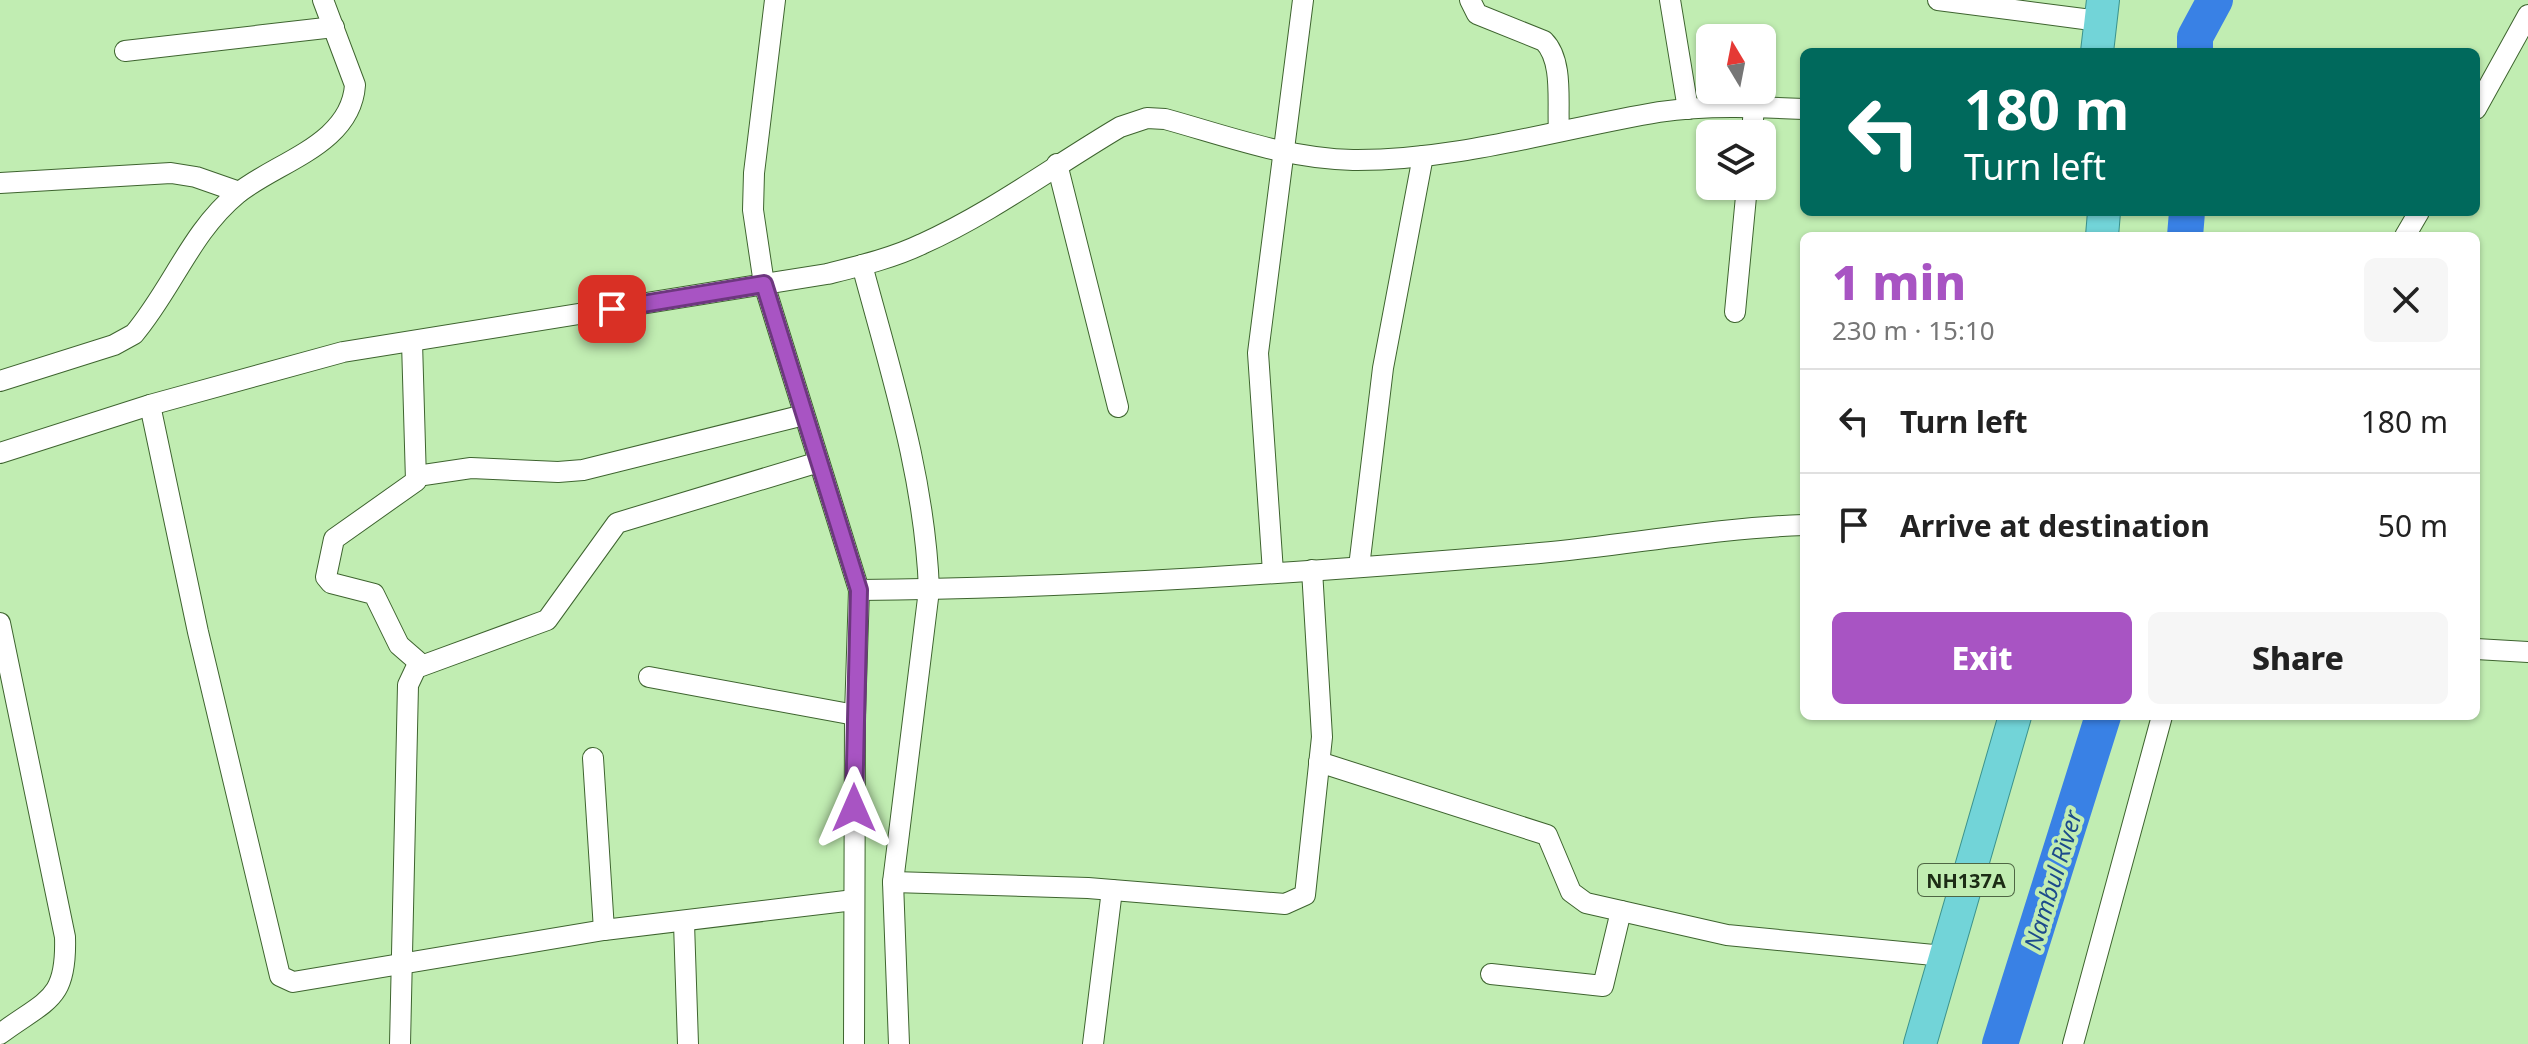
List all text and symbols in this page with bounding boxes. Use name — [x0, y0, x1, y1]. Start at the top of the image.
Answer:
north arrow — [1696, 24, 1776, 104]
map controls — [1696, 24, 1776, 200]
text: 180 m — [1964, 70, 2129, 146]
icon: left — [1832, 80, 1936, 184]
button: layers — [1696, 120, 1776, 200]
text: Turn left — [1964, 142, 2106, 191]
text: 1 min — [1832, 249, 1966, 314]
button: close — [2364, 258, 2448, 342]
pin — [578, 275, 646, 343]
icon: arrive — [590, 287, 634, 331]
text: 230 m · 15:10 — [1832, 312, 1995, 348]
icon: left — [1832, 399, 1876, 443]
text: Turn left — [1900, 401, 2028, 442]
text: 180 m — [2361, 401, 2448, 442]
icon: arrive — [1832, 503, 1876, 547]
text: Arrive at destination — [1900, 505, 2210, 546]
text: 50 m — [2378, 505, 2448, 546]
button: Exit — [1832, 612, 2132, 704]
button: Share — [2148, 612, 2448, 704]
position arrow — [812, 766, 896, 850]
water label: Nambul River — [2015, 805, 2089, 954]
road number: NH137A — [1918, 864, 2014, 896]

